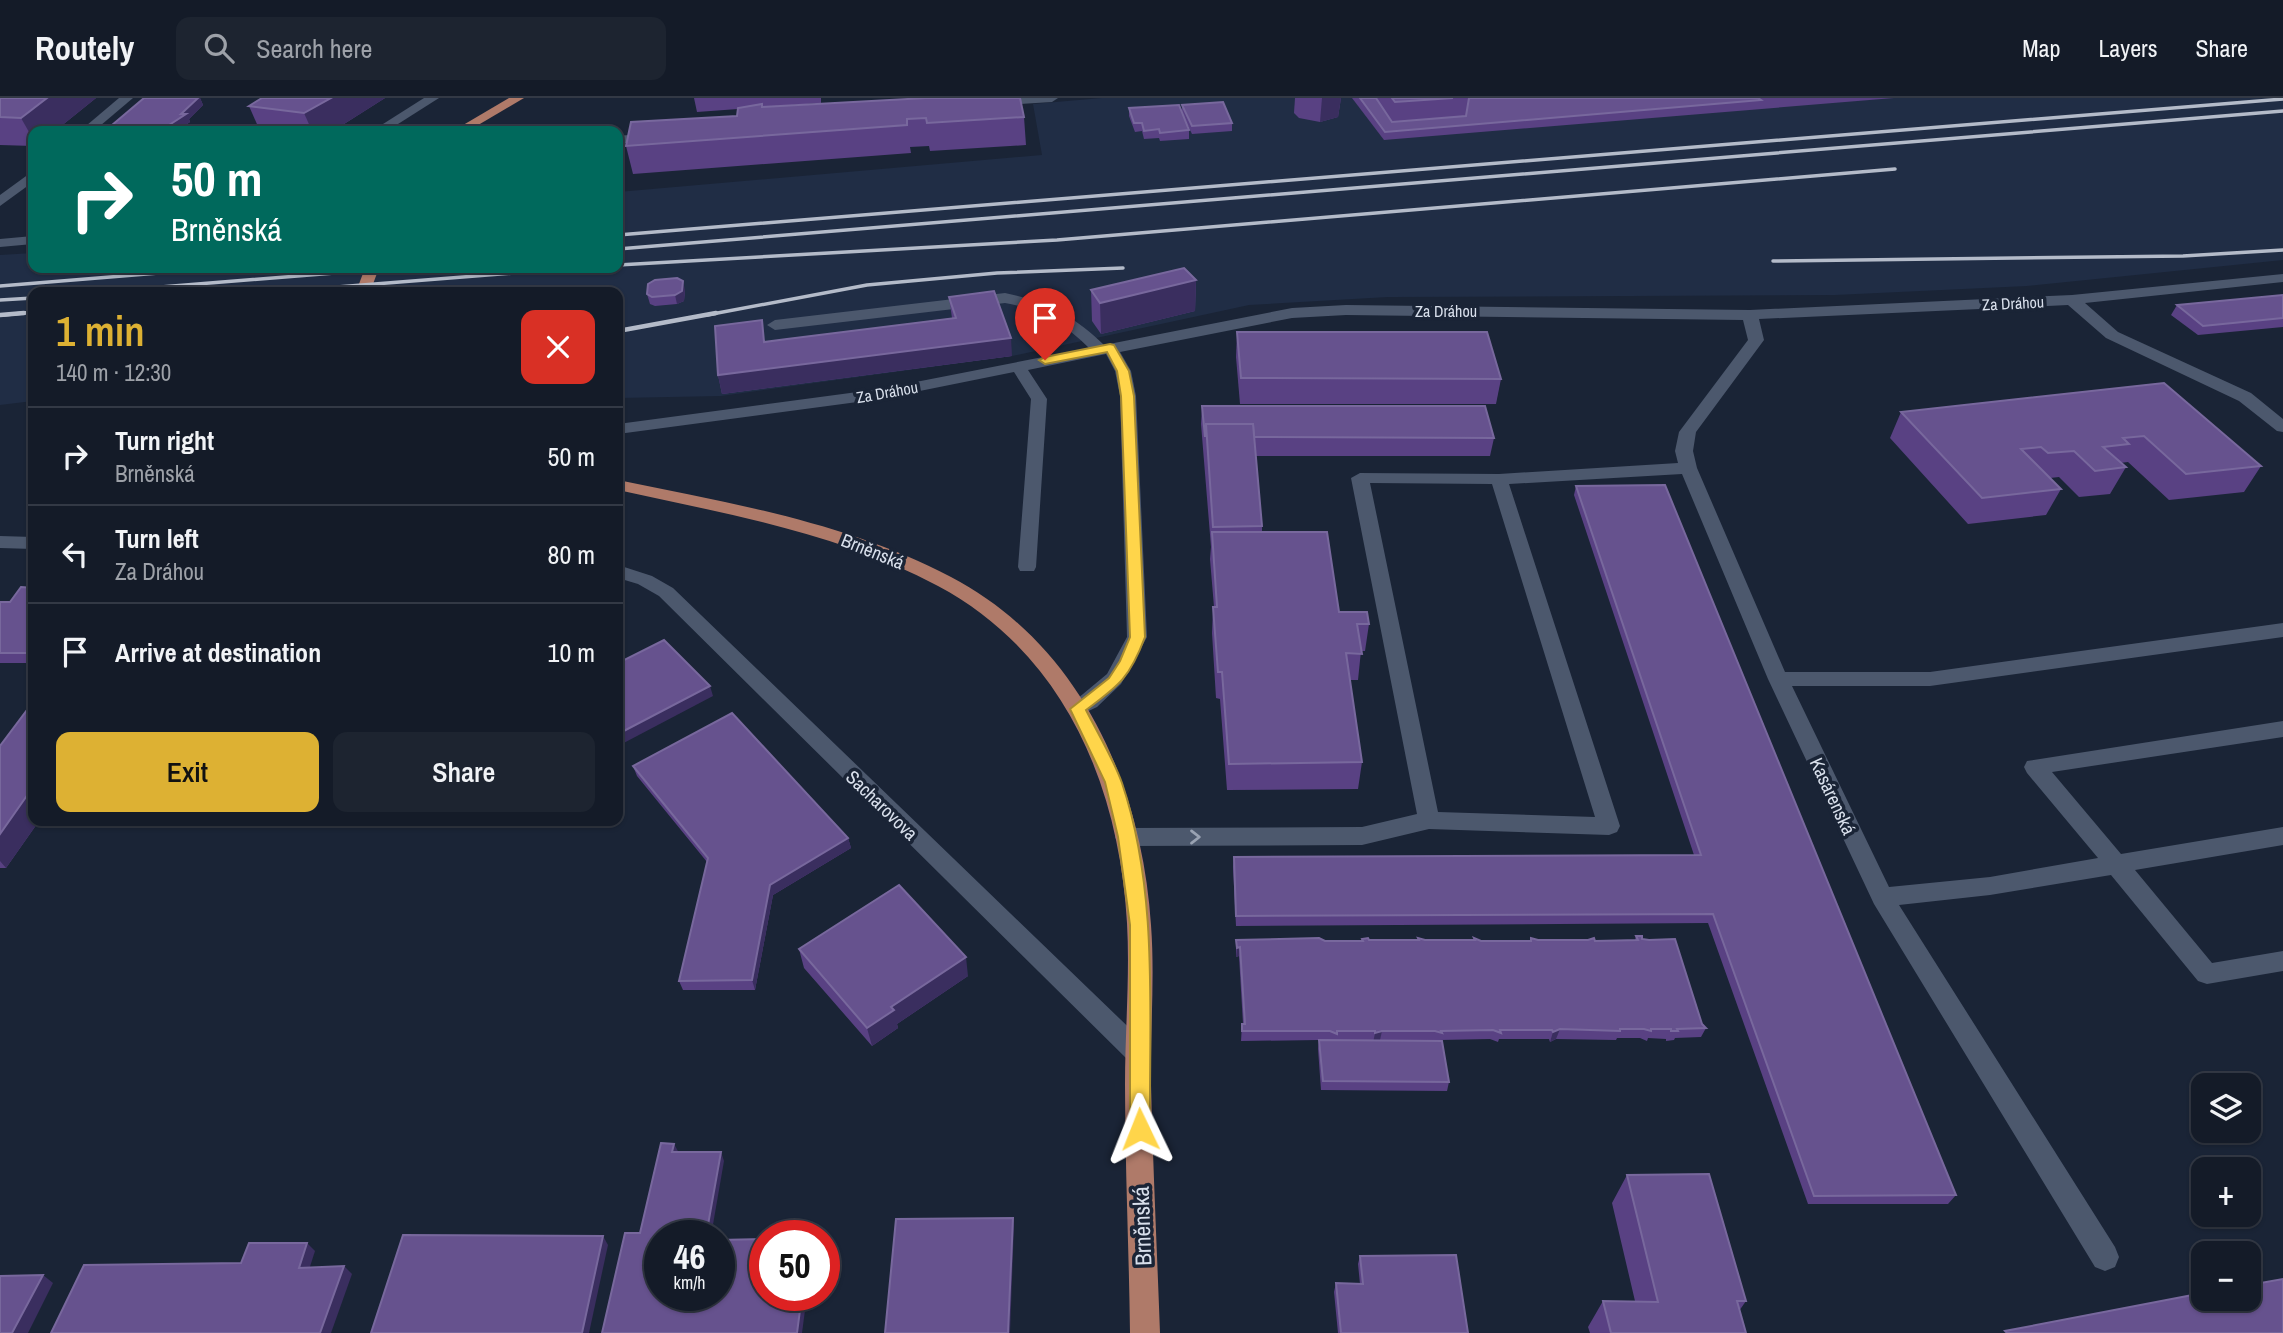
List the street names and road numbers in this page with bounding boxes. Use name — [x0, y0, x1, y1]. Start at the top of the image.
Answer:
street label: Za Dráhou — [1981, 290, 2045, 316]
street label: Za Dráhou — [1415, 300, 1477, 322]
street label: Za Dráhou — [855, 376, 919, 408]
street label: Brněnská — [838, 527, 909, 576]
street label: Kasárenská — [1804, 753, 1862, 839]
street label: Sacharovova — [840, 764, 924, 846]
street label: Brněnská — [1125, 1185, 1158, 1266]

